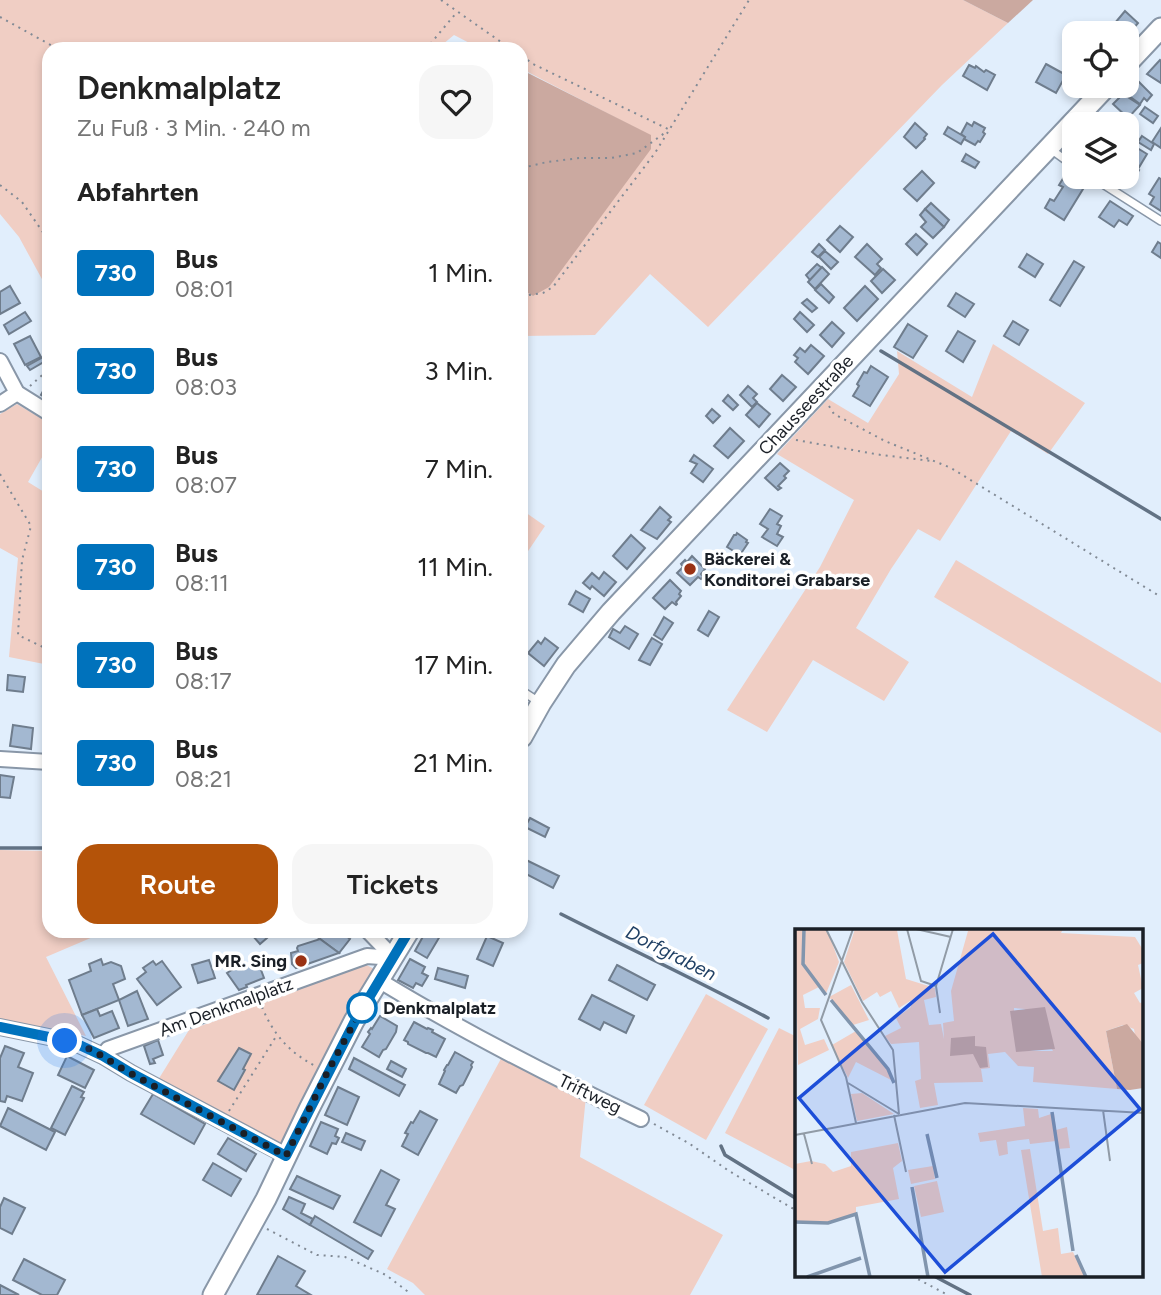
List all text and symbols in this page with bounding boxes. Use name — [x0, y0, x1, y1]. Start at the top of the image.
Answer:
map controls — [1062, 21, 1139, 189]
button: locate — [1062, 21, 1139, 98]
button: heart — [419, 65, 493, 139]
text: Denkmalplatz — [77, 68, 281, 107]
button: layers — [1062, 112, 1139, 189]
text: Zu Fuß · 3 Min. · 240 m — [77, 114, 310, 142]
text: Abfahrten — [77, 176, 199, 208]
text: Bus — [175, 243, 218, 275]
text: 1 Min. — [428, 257, 493, 289]
text: 730 — [94, 258, 137, 287]
text: 08:01 — [175, 275, 234, 303]
text: Bus — [175, 341, 218, 373]
street label: Chausseestraße — [754, 350, 858, 460]
text: 3 Min. — [424, 355, 493, 387]
text: 730 — [94, 356, 137, 385]
text: 08:03 — [175, 373, 237, 401]
text: Bus — [175, 439, 218, 471]
text: 7 Min. — [425, 453, 493, 485]
text: 730 — [94, 454, 137, 483]
text: 08:07 — [175, 471, 237, 499]
text: Bus — [175, 537, 218, 569]
place label: Bäckerei & Konditorei Grabarse — [704, 548, 870, 591]
text: 11 Min. — [417, 551, 493, 583]
text: 730 — [94, 552, 137, 581]
marker: Bäckerei & Konditorei Grabarse — [682, 561, 698, 577]
text: 08:11 — [175, 569, 229, 597]
text: Bus — [175, 635, 218, 667]
text: 17 Min. — [414, 649, 493, 681]
text: 730 — [94, 650, 137, 679]
text: 08:17 — [175, 667, 232, 695]
text: Bus — [175, 733, 218, 765]
text: 21 Min. — [413, 747, 493, 779]
text: 730 — [94, 748, 137, 777]
text: 08:21 — [175, 765, 232, 793]
button: Route — [77, 844, 278, 924]
button: Tickets — [292, 844, 493, 924]
water label: Dorfgraben — [622, 920, 720, 986]
inset map — [795, 929, 1144, 1278]
place label: MR. Sing — [215, 950, 287, 972]
marker: MR. Sing — [293, 953, 309, 969]
street label: Am Denkmalplatz — [156, 973, 296, 1041]
marker: Denkmalplatz — [347, 993, 377, 1023]
place label: Denkmalplatz — [383, 997, 496, 1019]
your location — [47, 1023, 82, 1058]
street label: Triftweg — [555, 1069, 625, 1119]

